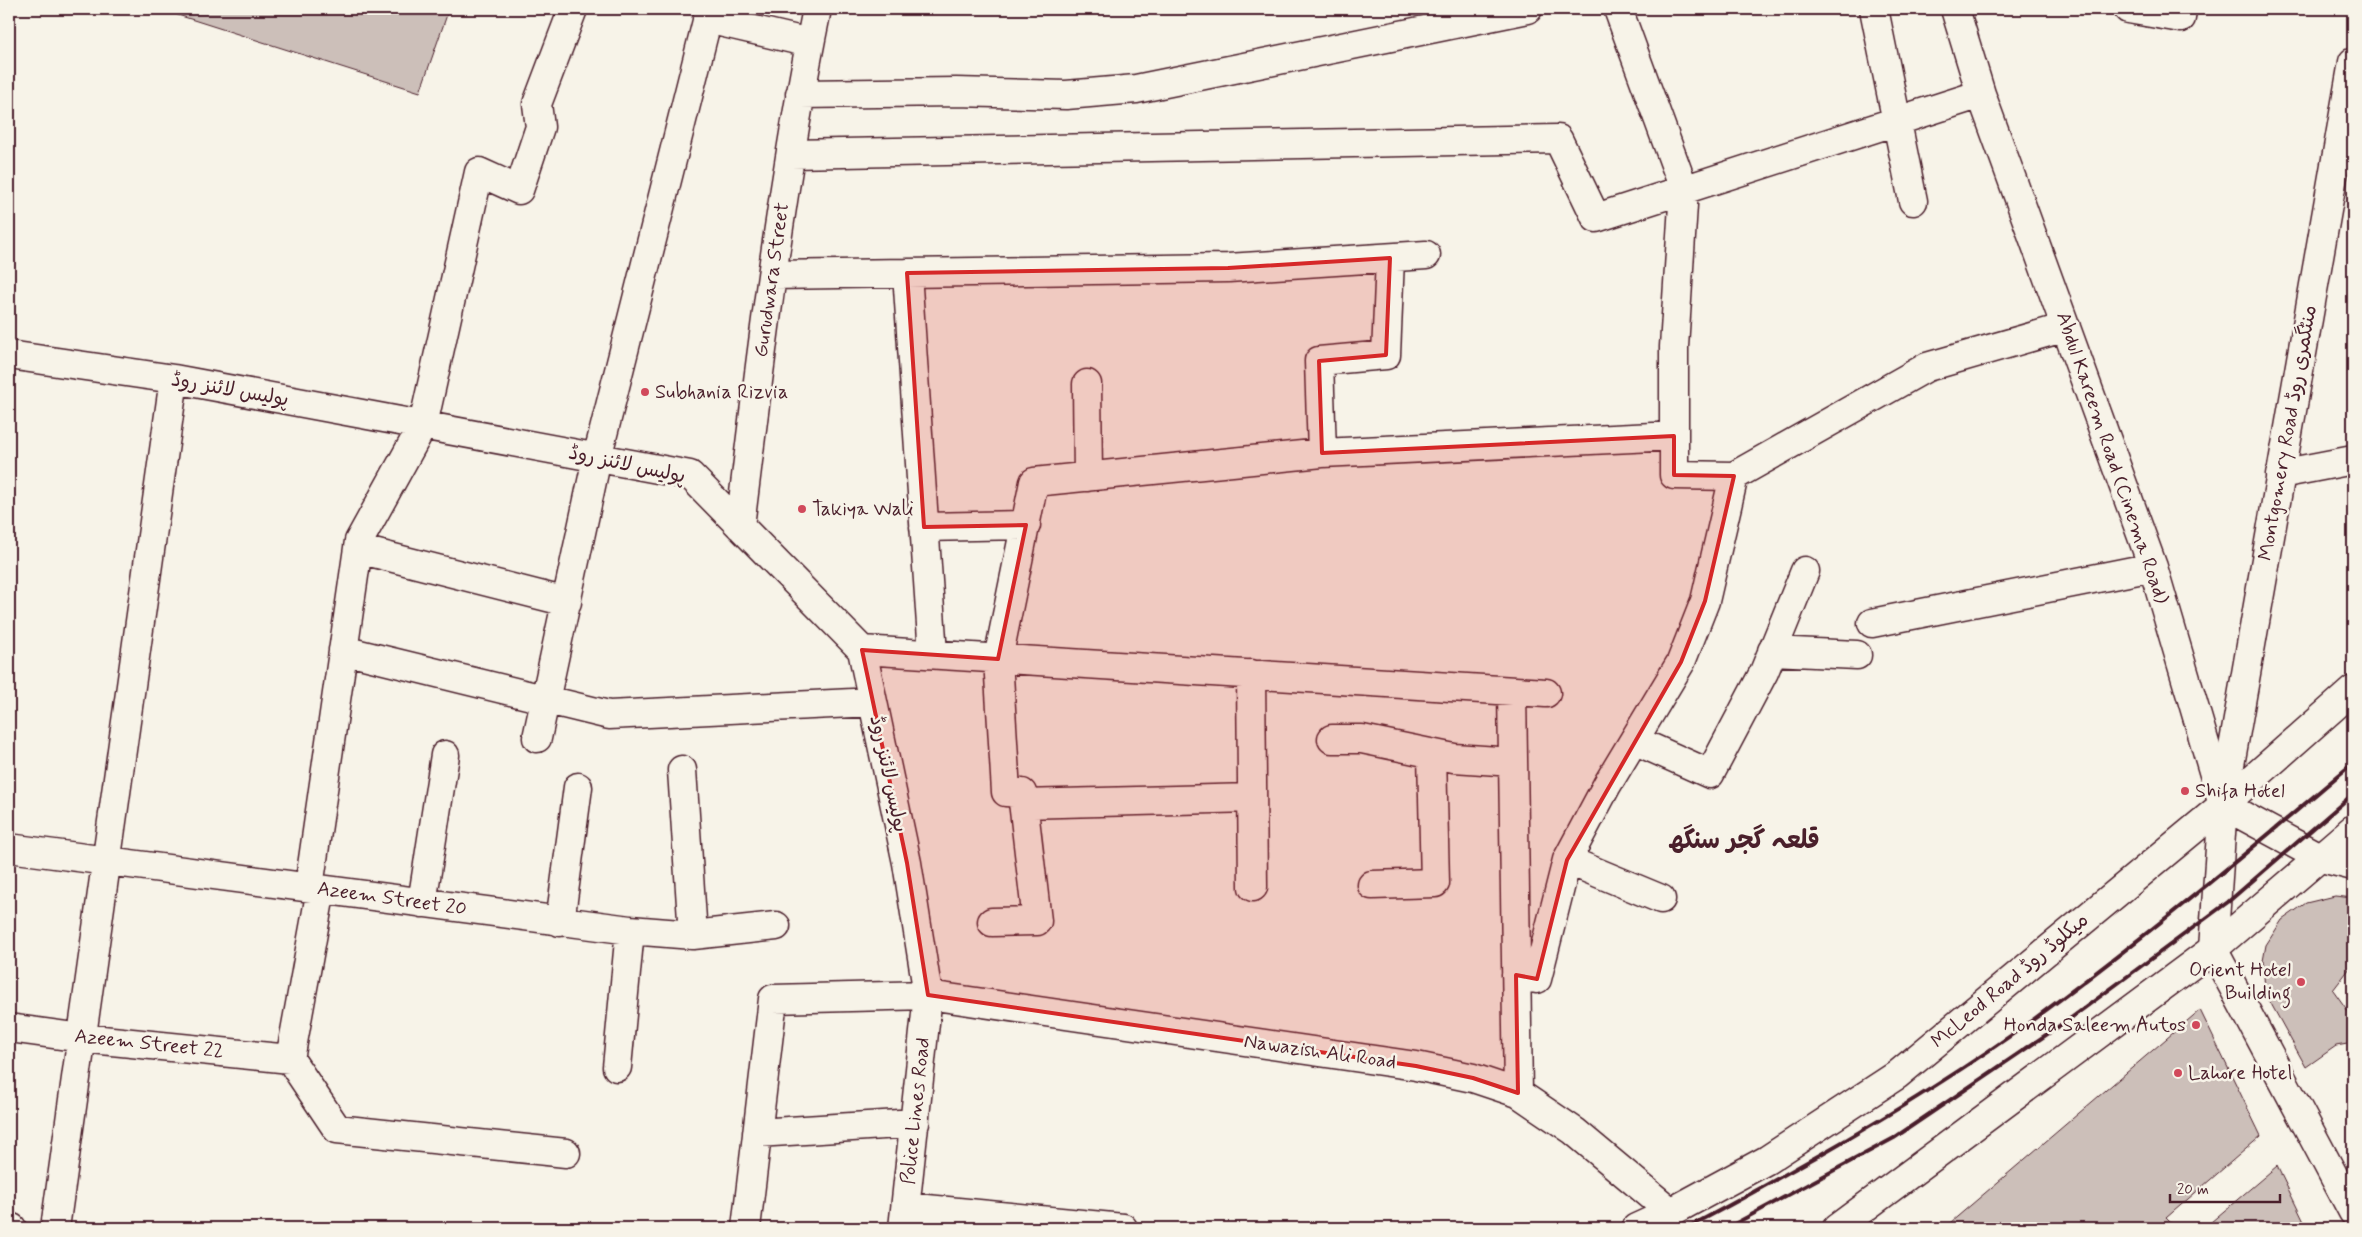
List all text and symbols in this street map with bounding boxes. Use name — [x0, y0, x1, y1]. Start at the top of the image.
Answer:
street label: Gurudwara Street — [748, 201, 796, 359]
street label: Montgomery Road منٹگمری روڈ — [2252, 303, 2324, 563]
street label: Abdul Kareem Road (Cinema Road) — [2049, 308, 2175, 608]
street label: پولیس لائنز روڈ — [169, 366, 291, 414]
place label: Subhania Rizvia — [655, 379, 788, 406]
marker: Subhania Rizvia — [639, 386, 651, 398]
street label: پولیس لائنز روڈ — [566, 439, 688, 491]
place label: Takiya Wali — [812, 496, 914, 523]
marker: Takiya Wali — [796, 503, 808, 515]
street label: پولیس لائنز روڈ — [862, 713, 914, 835]
place label: Shifa Hotel — [2195, 778, 2285, 805]
marker: Shifa Hotel — [2179, 785, 2191, 797]
district label: قلعہ گجر سنگھ — [1668, 824, 1820, 858]
street label: Azeem Street 20 — [315, 875, 469, 923]
street label: McLeod Road میکلوڈ روڈ — [1925, 907, 2095, 1055]
place label: Orient Hotel Building — [2189, 957, 2291, 1009]
marker: Orient Hotel Building — [2295, 976, 2307, 988]
place label: Honda Saleem Autos — [2004, 1012, 2186, 1039]
marker: Honda Saleem Autos — [2190, 1019, 2202, 1031]
street label: Azeem Street 22 — [73, 1023, 225, 1065]
street label: Nawazish Ali Road — [1242, 1028, 1398, 1076]
street label: Police Lines Road — [895, 1036, 937, 1186]
place label: Lahore Hotel — [2188, 1060, 2292, 1087]
marker: Lahore Hotel — [2172, 1067, 2184, 1079]
scale bar — [2170, 1172, 2280, 1204]
text: 20 m — [2177, 1180, 2209, 1200]

